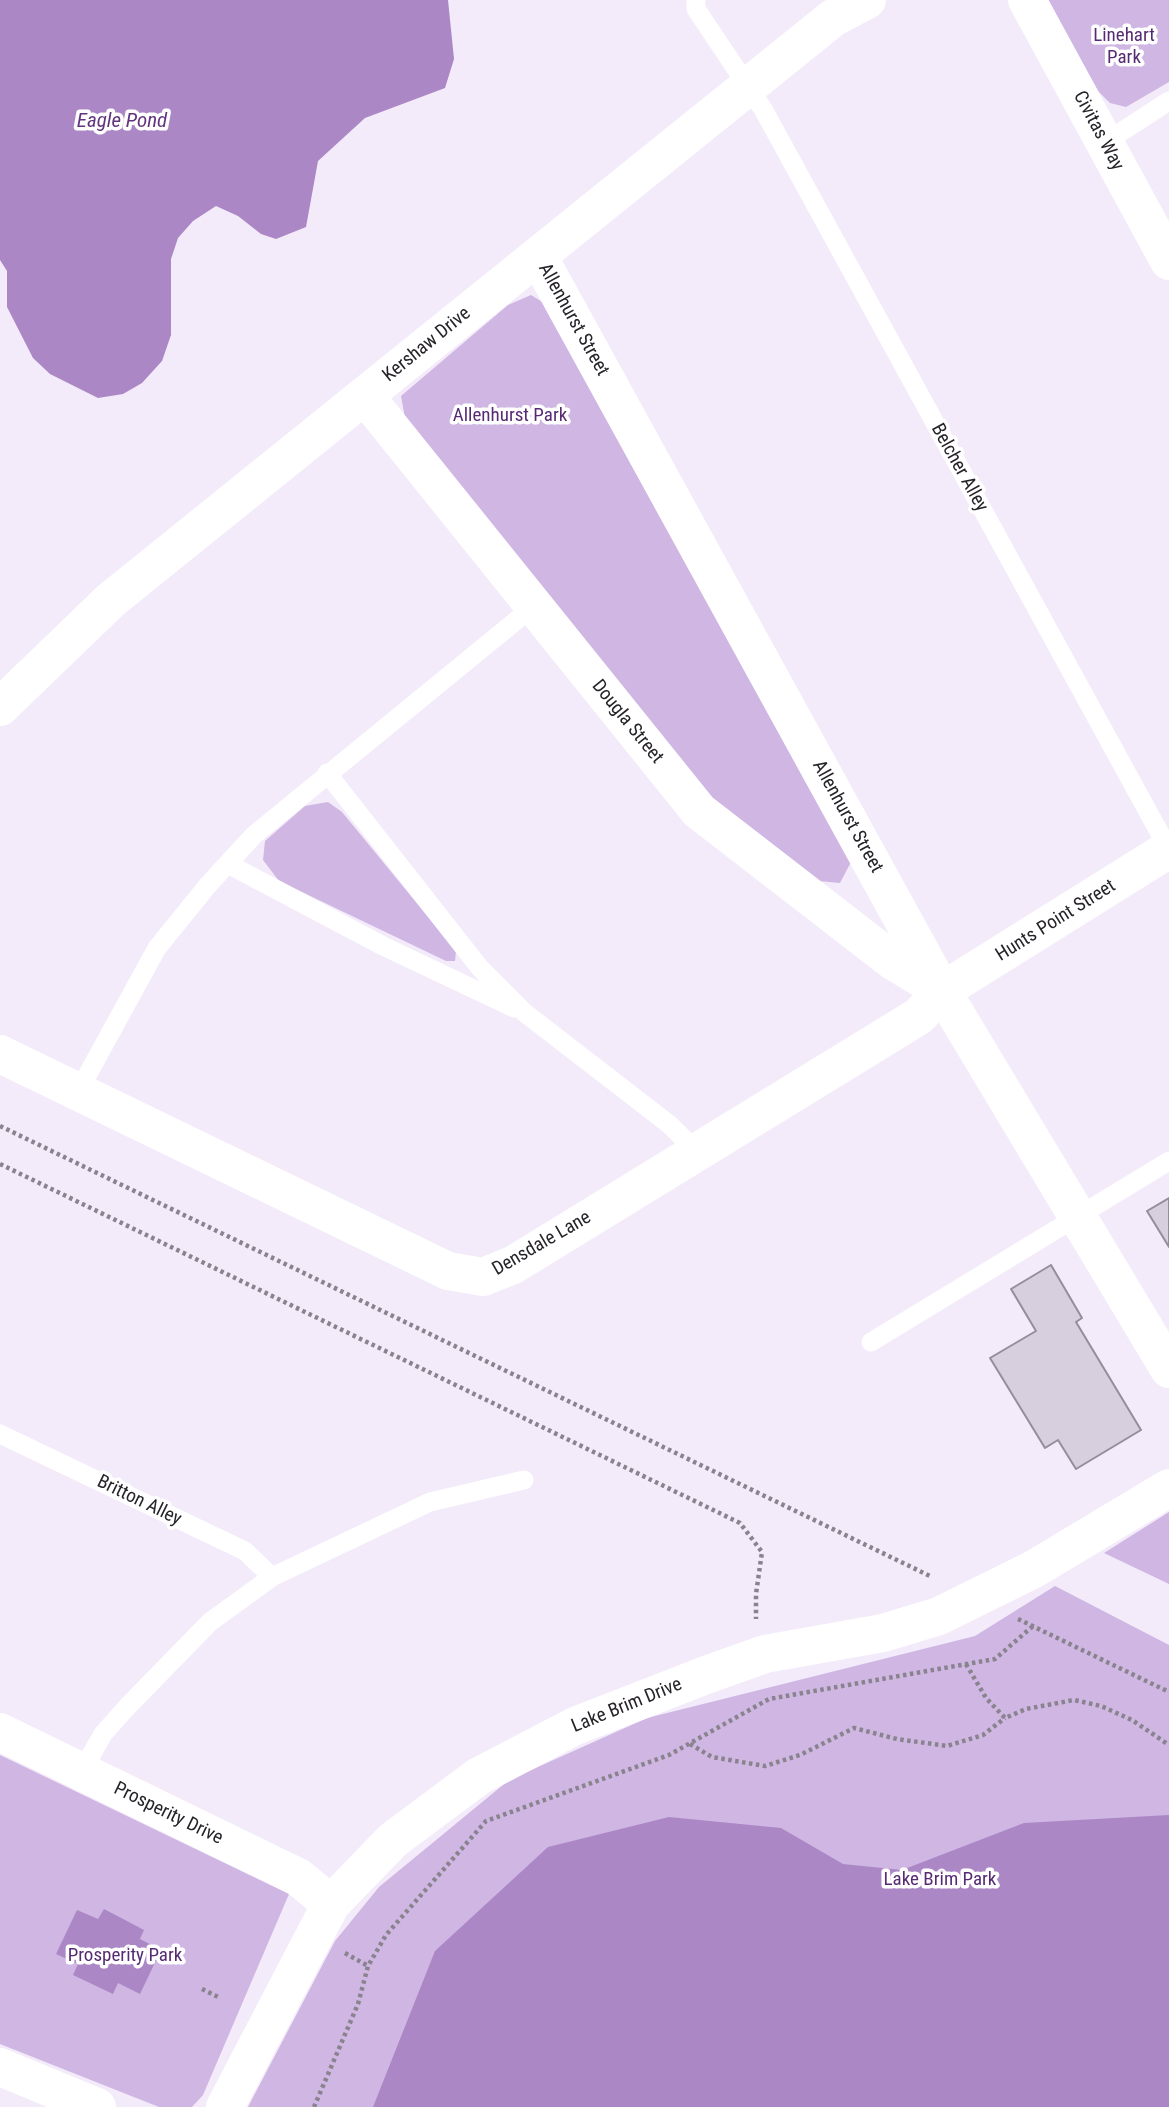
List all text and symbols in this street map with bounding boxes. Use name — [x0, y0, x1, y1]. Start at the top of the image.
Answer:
park label: Linehart Park — [1093, 25, 1155, 69]
street label: Civitas Way — [1068, 88, 1128, 174]
water label: Eagle Pond — [77, 109, 167, 135]
street label: Allenhurst Street — [533, 260, 613, 380]
street label: Kershaw Drive — [378, 303, 476, 387]
park label: Allenhurst Park — [453, 405, 567, 427]
street label: Belcher Alley — [926, 420, 992, 516]
street label: Dougla Street — [586, 675, 668, 769]
street label: Allenhurst Street — [807, 757, 887, 877]
street label: Hunts Point Street — [992, 875, 1120, 967]
street label: Densdale Lane — [489, 1207, 595, 1281]
street label: Britton Alley — [93, 1471, 185, 1531]
street label: Lake Brim Drive — [569, 1674, 685, 1738]
street label: Prosperity Drive — [110, 1778, 226, 1850]
park label: Lake Brim Park — [884, 1869, 996, 1891]
park label: Prosperity Park — [68, 1945, 182, 1967]

